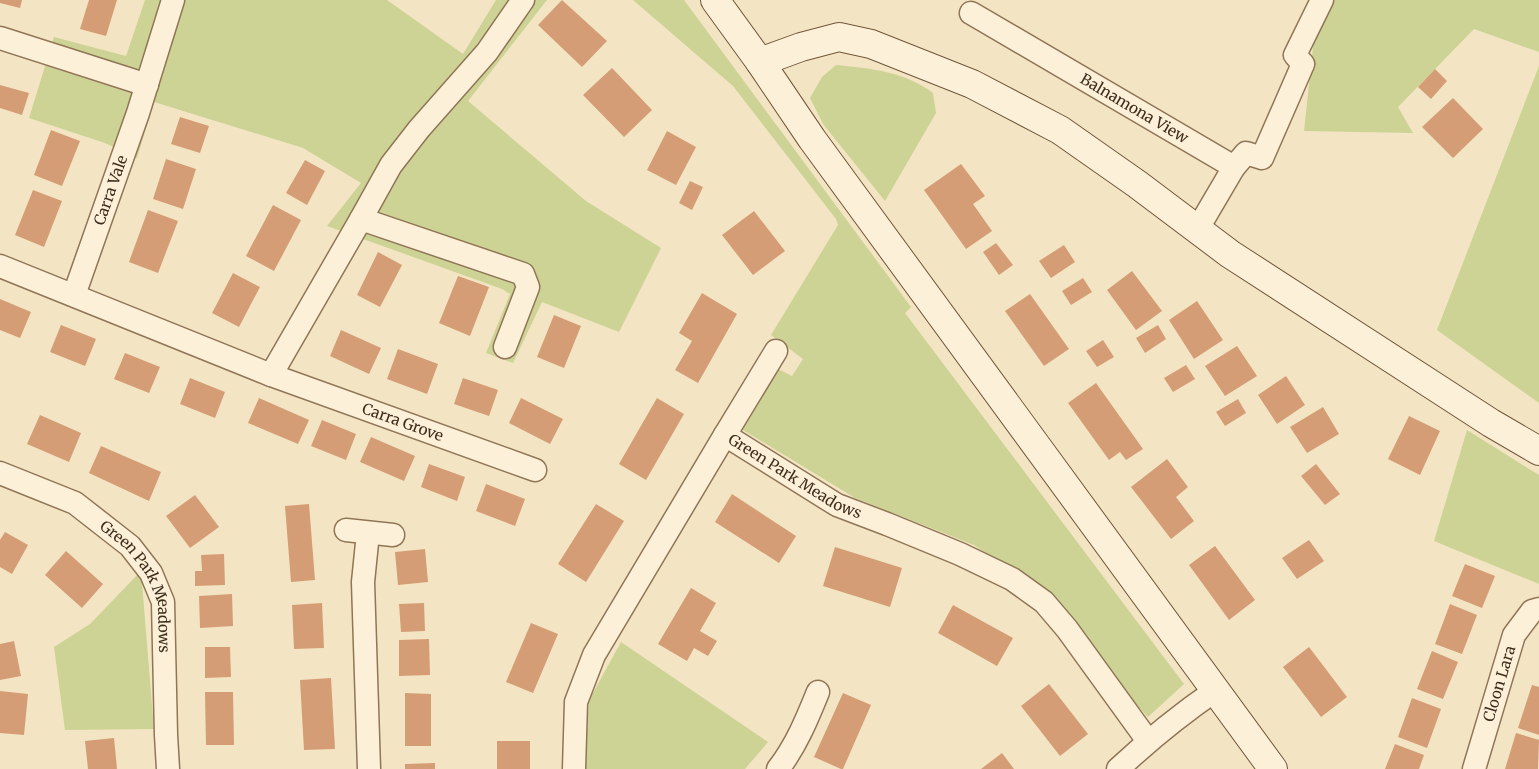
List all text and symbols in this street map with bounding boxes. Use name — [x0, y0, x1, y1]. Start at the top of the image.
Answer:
street label: Balnamona View — [1077, 69, 1192, 147]
street label: Carra Vale — [89, 152, 131, 228]
street label: Carra Grove — [360, 399, 446, 445]
street label: Green Park Meadows — [725, 429, 864, 522]
street label: Green Park Meadows — [96, 516, 174, 653]
street label: Cloon Lara — [1479, 643, 1519, 724]

